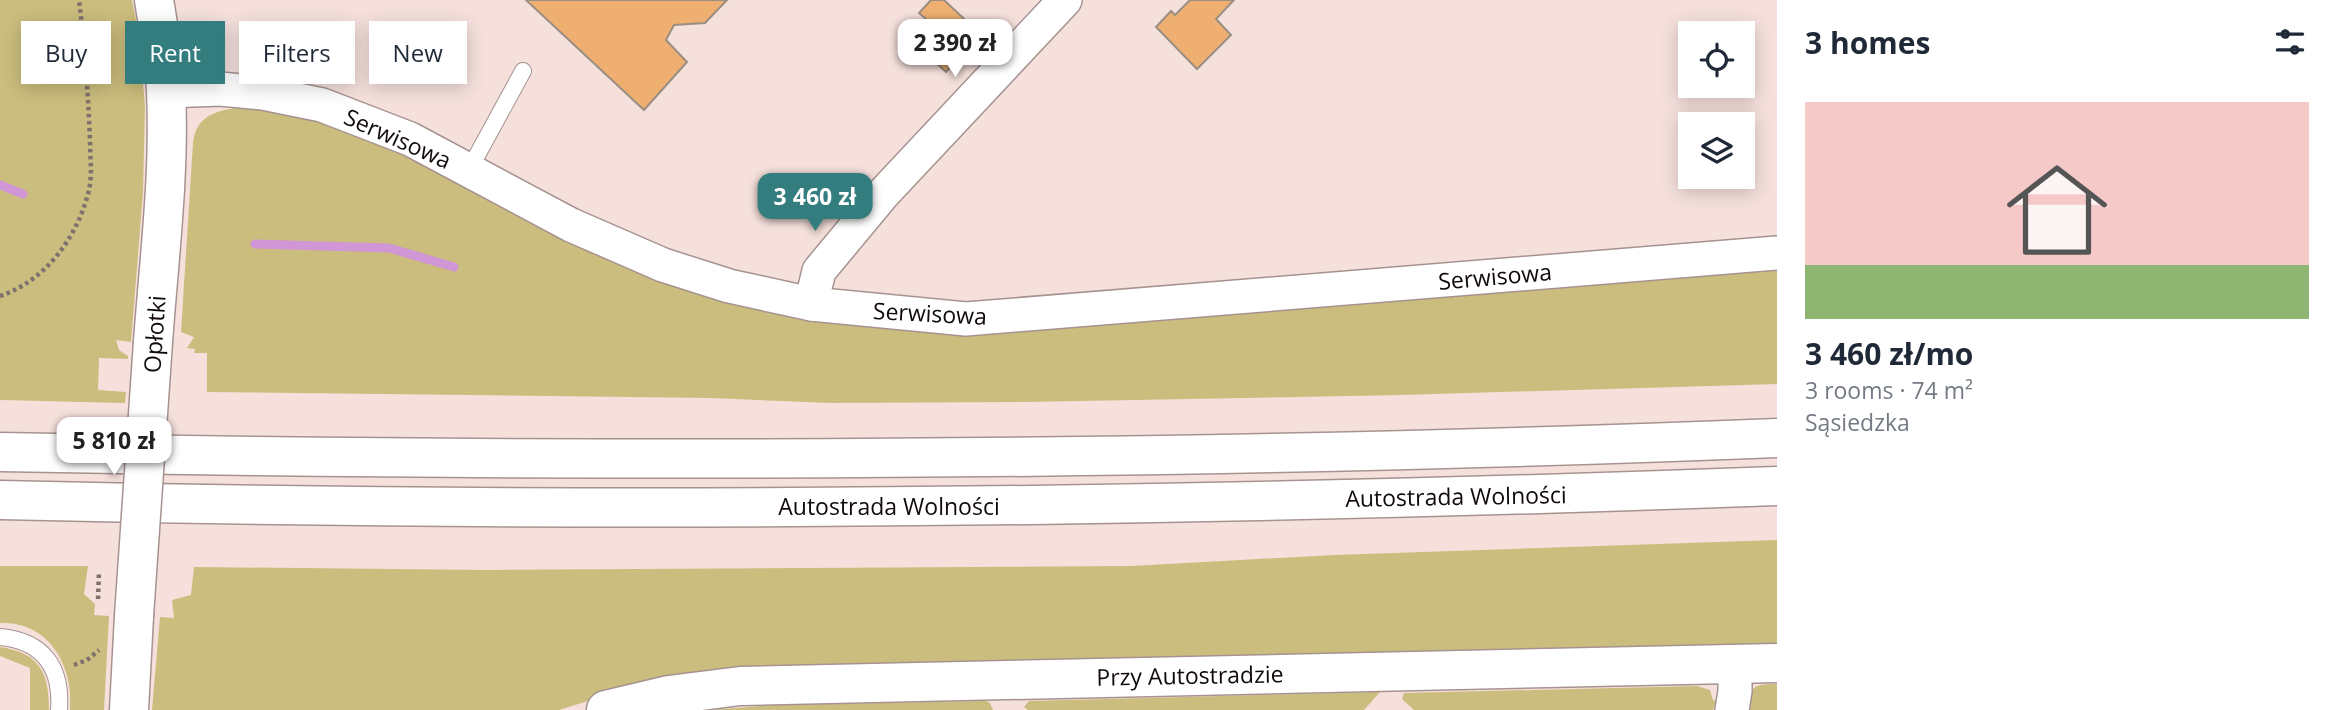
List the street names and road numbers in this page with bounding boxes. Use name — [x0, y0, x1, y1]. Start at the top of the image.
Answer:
street label: Serwisowa — [339, 100, 457, 176]
street label: Serwisowa — [1437, 255, 1553, 297]
street label: Opłotki — [135, 294, 173, 374]
street label: Serwisowa — [872, 294, 988, 332]
street label: Autostrada Wolności — [1345, 478, 1567, 514]
street label: Autostrada Wolności — [778, 490, 1000, 522]
street label: Przy Autostradzie — [1096, 657, 1284, 693]

